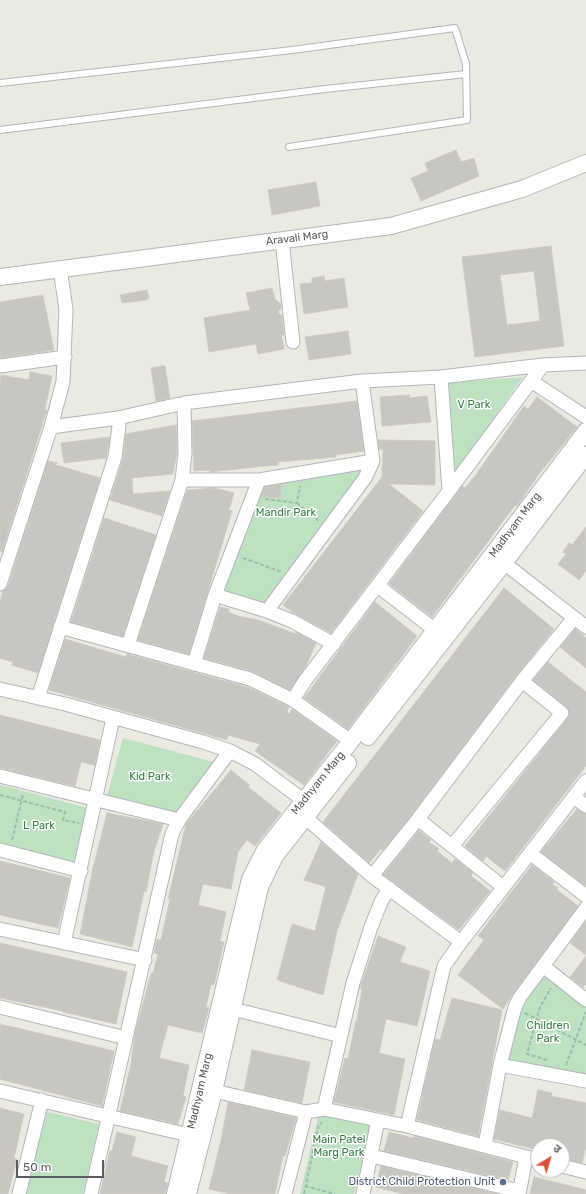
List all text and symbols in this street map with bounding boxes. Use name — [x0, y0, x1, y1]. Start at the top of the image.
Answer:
street label: Aravali Marg — [265, 228, 329, 248]
park label: V Park — [458, 398, 490, 412]
street label: Madhyam Marg — [486, 490, 544, 560]
park label: Mandir Park — [256, 506, 316, 520]
street label: Madhyam Marg — [288, 749, 348, 817]
park label: Kid Park — [129, 770, 171, 784]
park label: L Park — [23, 819, 55, 833]
park label: Children Park — [527, 1019, 569, 1045]
street label: Madhyam Marg — [185, 1052, 215, 1130]
park label: Main Patel Marg Park — [313, 1133, 365, 1159]
north arrow — [530, 1138, 570, 1178]
text: उ — [551, 1142, 564, 1156]
scale bar — [18, 1152, 106, 1178]
text: 50 m — [23, 1160, 51, 1174]
place label: District Child Protection Unit — [348, 1175, 495, 1189]
marker: District Child Protection Unit — [498, 1177, 508, 1187]

